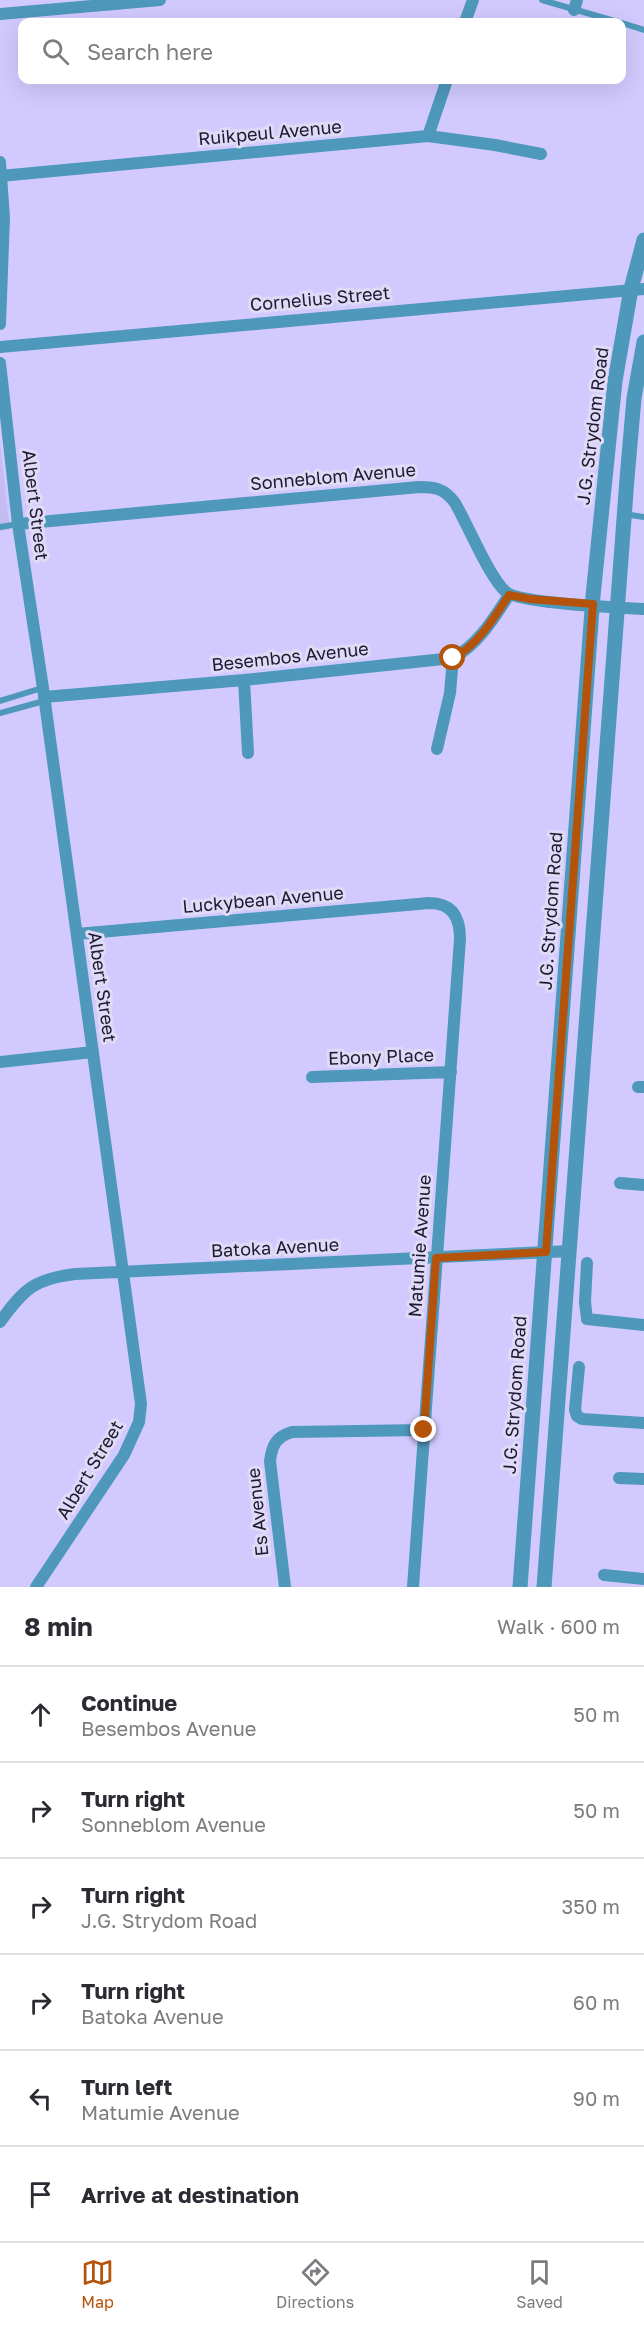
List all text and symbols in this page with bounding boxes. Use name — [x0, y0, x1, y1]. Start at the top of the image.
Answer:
search box — [18, 18, 626, 84]
icon: search — [39, 35, 72, 68]
text: Search here — [87, 38, 213, 65]
street label: Ruikpeul Avenue — [197, 115, 343, 149]
street label: Cornelius Street — [249, 281, 391, 315]
street label: J.G. Strydom Road — [571, 346, 613, 506]
street label: Albert Street — [18, 448, 54, 561]
street label: Sonneblom Avenue — [249, 458, 417, 494]
street label: Besembos Avenue — [210, 637, 370, 675]
route start — [439, 644, 465, 670]
street label: J.G. Strydom Road — [533, 831, 567, 991]
street label: Luckybean Avenue — [181, 881, 344, 917]
street label: Albert Street — [84, 930, 122, 1044]
street label: Ebony Place — [328, 1043, 434, 1069]
street label: Matumie Avenue — [403, 1174, 435, 1318]
street label: Batoka Avenue — [210, 1233, 340, 1261]
street label: J.G. Strydom Road — [497, 1315, 531, 1475]
street label: Albert Street — [51, 1416, 127, 1523]
route end — [410, 1416, 436, 1442]
street label: Es Avenue — [241, 1467, 273, 1557]
text: 8 min — [24, 1611, 93, 1642]
text: Walk · 600 m — [497, 1614, 620, 1638]
text: Continue — [81, 1689, 177, 1716]
icon: ahead — [24, 1698, 57, 1731]
text: 50 m — [573, 1702, 620, 1726]
text: Besembos Avenue — [81, 1716, 256, 1740]
text: Turn right — [81, 1785, 185, 1812]
icon: right — [24, 1794, 57, 1827]
text: 50 m — [573, 1798, 620, 1822]
text: Sonneblom Avenue — [81, 1812, 266, 1836]
text: Turn right — [81, 1881, 185, 1908]
icon: right — [24, 1890, 57, 1923]
text: 350 m — [562, 1894, 620, 1918]
text: J.G. Strydom Road — [81, 1908, 257, 1932]
text: Turn right — [81, 1977, 185, 2004]
icon: right — [24, 1986, 57, 2019]
text: 60 m — [573, 1990, 620, 2014]
text: Batoka Avenue — [81, 2004, 224, 2028]
text: Turn left — [81, 2073, 172, 2100]
icon: left — [24, 2082, 57, 2115]
text: 90 m — [573, 2086, 620, 2110]
text: Matumie Avenue — [81, 2100, 240, 2124]
icon: arrive — [24, 2178, 57, 2211]
text: Arrive at destination — [81, 2181, 299, 2208]
tab: Map — [81, 2256, 114, 2312]
tab: Directions — [276, 2256, 354, 2312]
tab: Saved — [516, 2256, 563, 2312]

